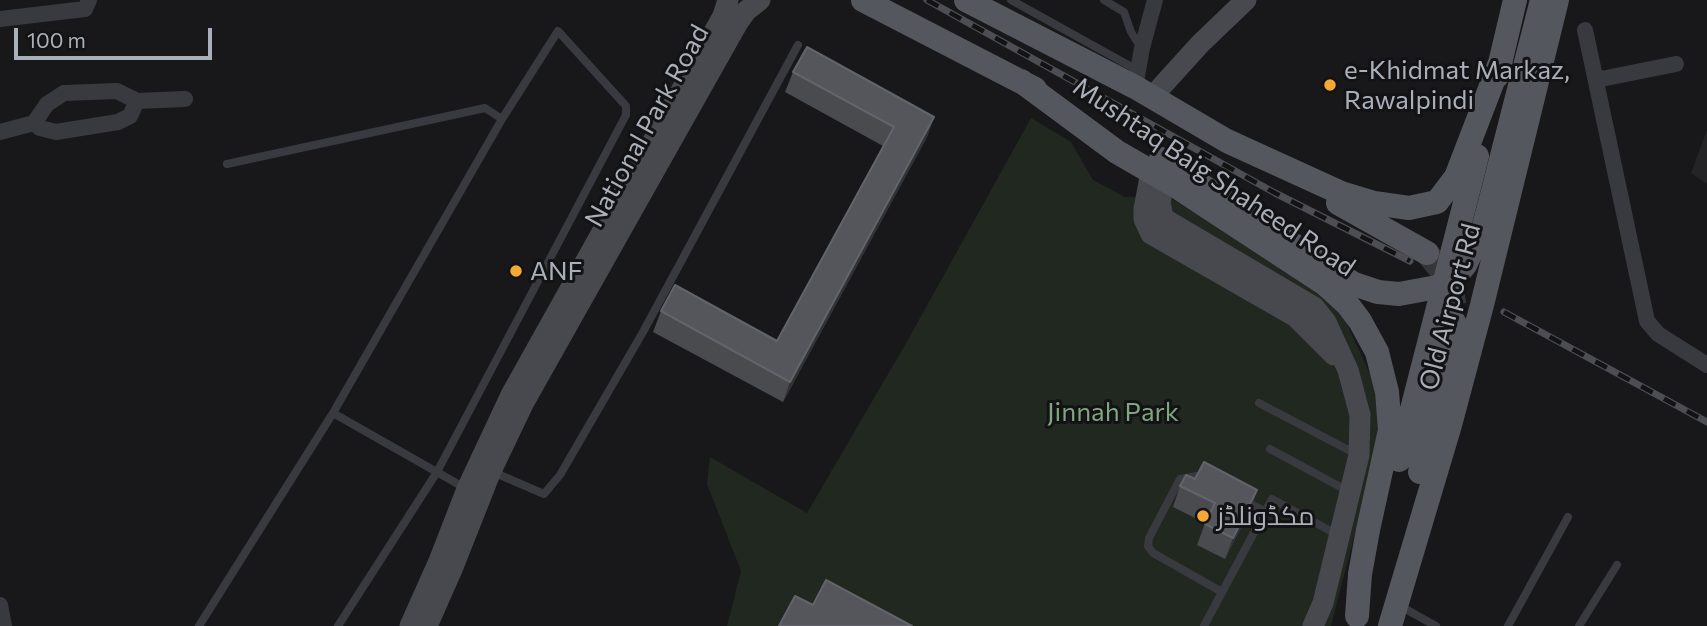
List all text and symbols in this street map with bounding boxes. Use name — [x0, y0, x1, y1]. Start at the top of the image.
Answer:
scale bar — [18, 14, 215, 58]
street label: National Park Road — [579, 19, 715, 233]
text: 100 m — [27, 27, 86, 52]
place label: e-Khidmat Markaz, Rawalpindi — [1344, 54, 1570, 116]
street label: Mushtaq Baig Shaheed Road — [1067, 71, 1361, 283]
marker: e-Khidmat Markaz, Rawalpindi — [1322, 77, 1338, 93]
street label: Old Airport Rd — [1413, 220, 1487, 394]
place label: ANF — [530, 255, 582, 287]
marker: ANF — [508, 263, 524, 279]
park label: Jinnah Park — [1047, 396, 1179, 428]
place label: مکڈونلڈز — [1217, 500, 1315, 532]
marker: مکڈونلڈز — [1195, 508, 1211, 524]

